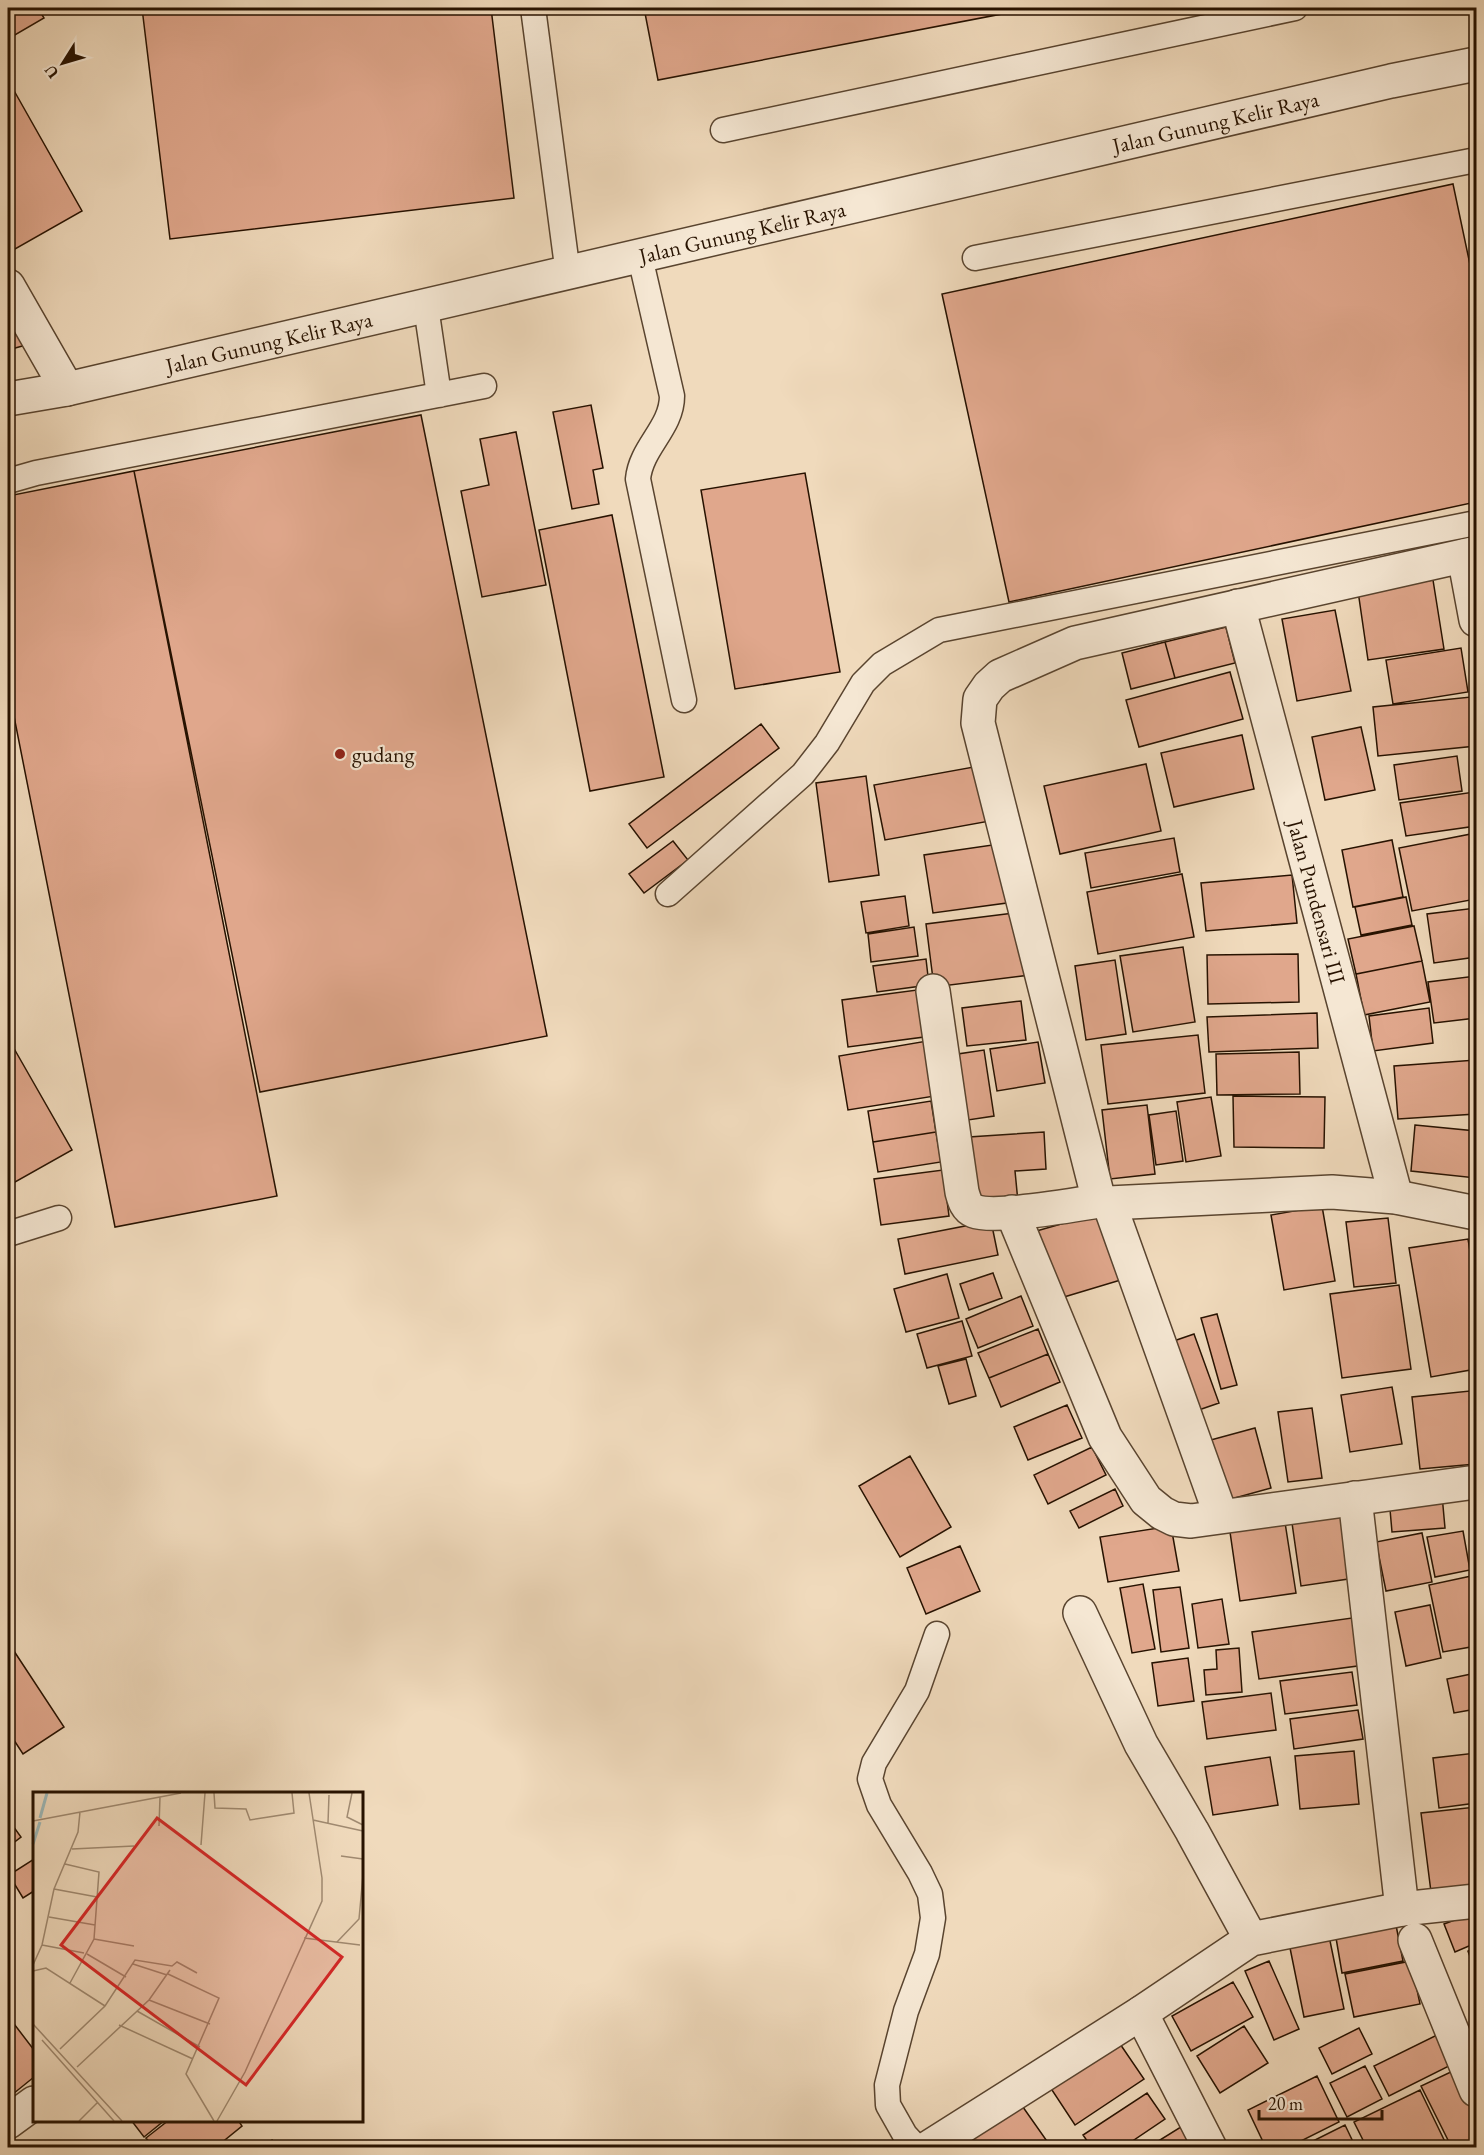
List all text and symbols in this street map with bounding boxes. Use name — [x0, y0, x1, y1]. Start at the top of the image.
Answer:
north arrow — [33, 33, 93, 93]
text: U — [39, 61, 63, 83]
street label: Jalan Gunung Kelir Raya — [1107, 84, 1322, 160]
street label: Jalan Gunung Kelir Raya — [634, 194, 848, 270]
street label: Jalan Gunung Kelir Raya — [161, 304, 375, 381]
place label: gudang — [352, 740, 415, 769]
marker: gudang — [333, 747, 347, 761]
street label: Jalan Pundensari III — [1281, 814, 1353, 987]
inset map — [33, 1792, 363, 2122]
scale bar — [1259, 2083, 1382, 2121]
text: 20 m — [1268, 2092, 1303, 2115]

